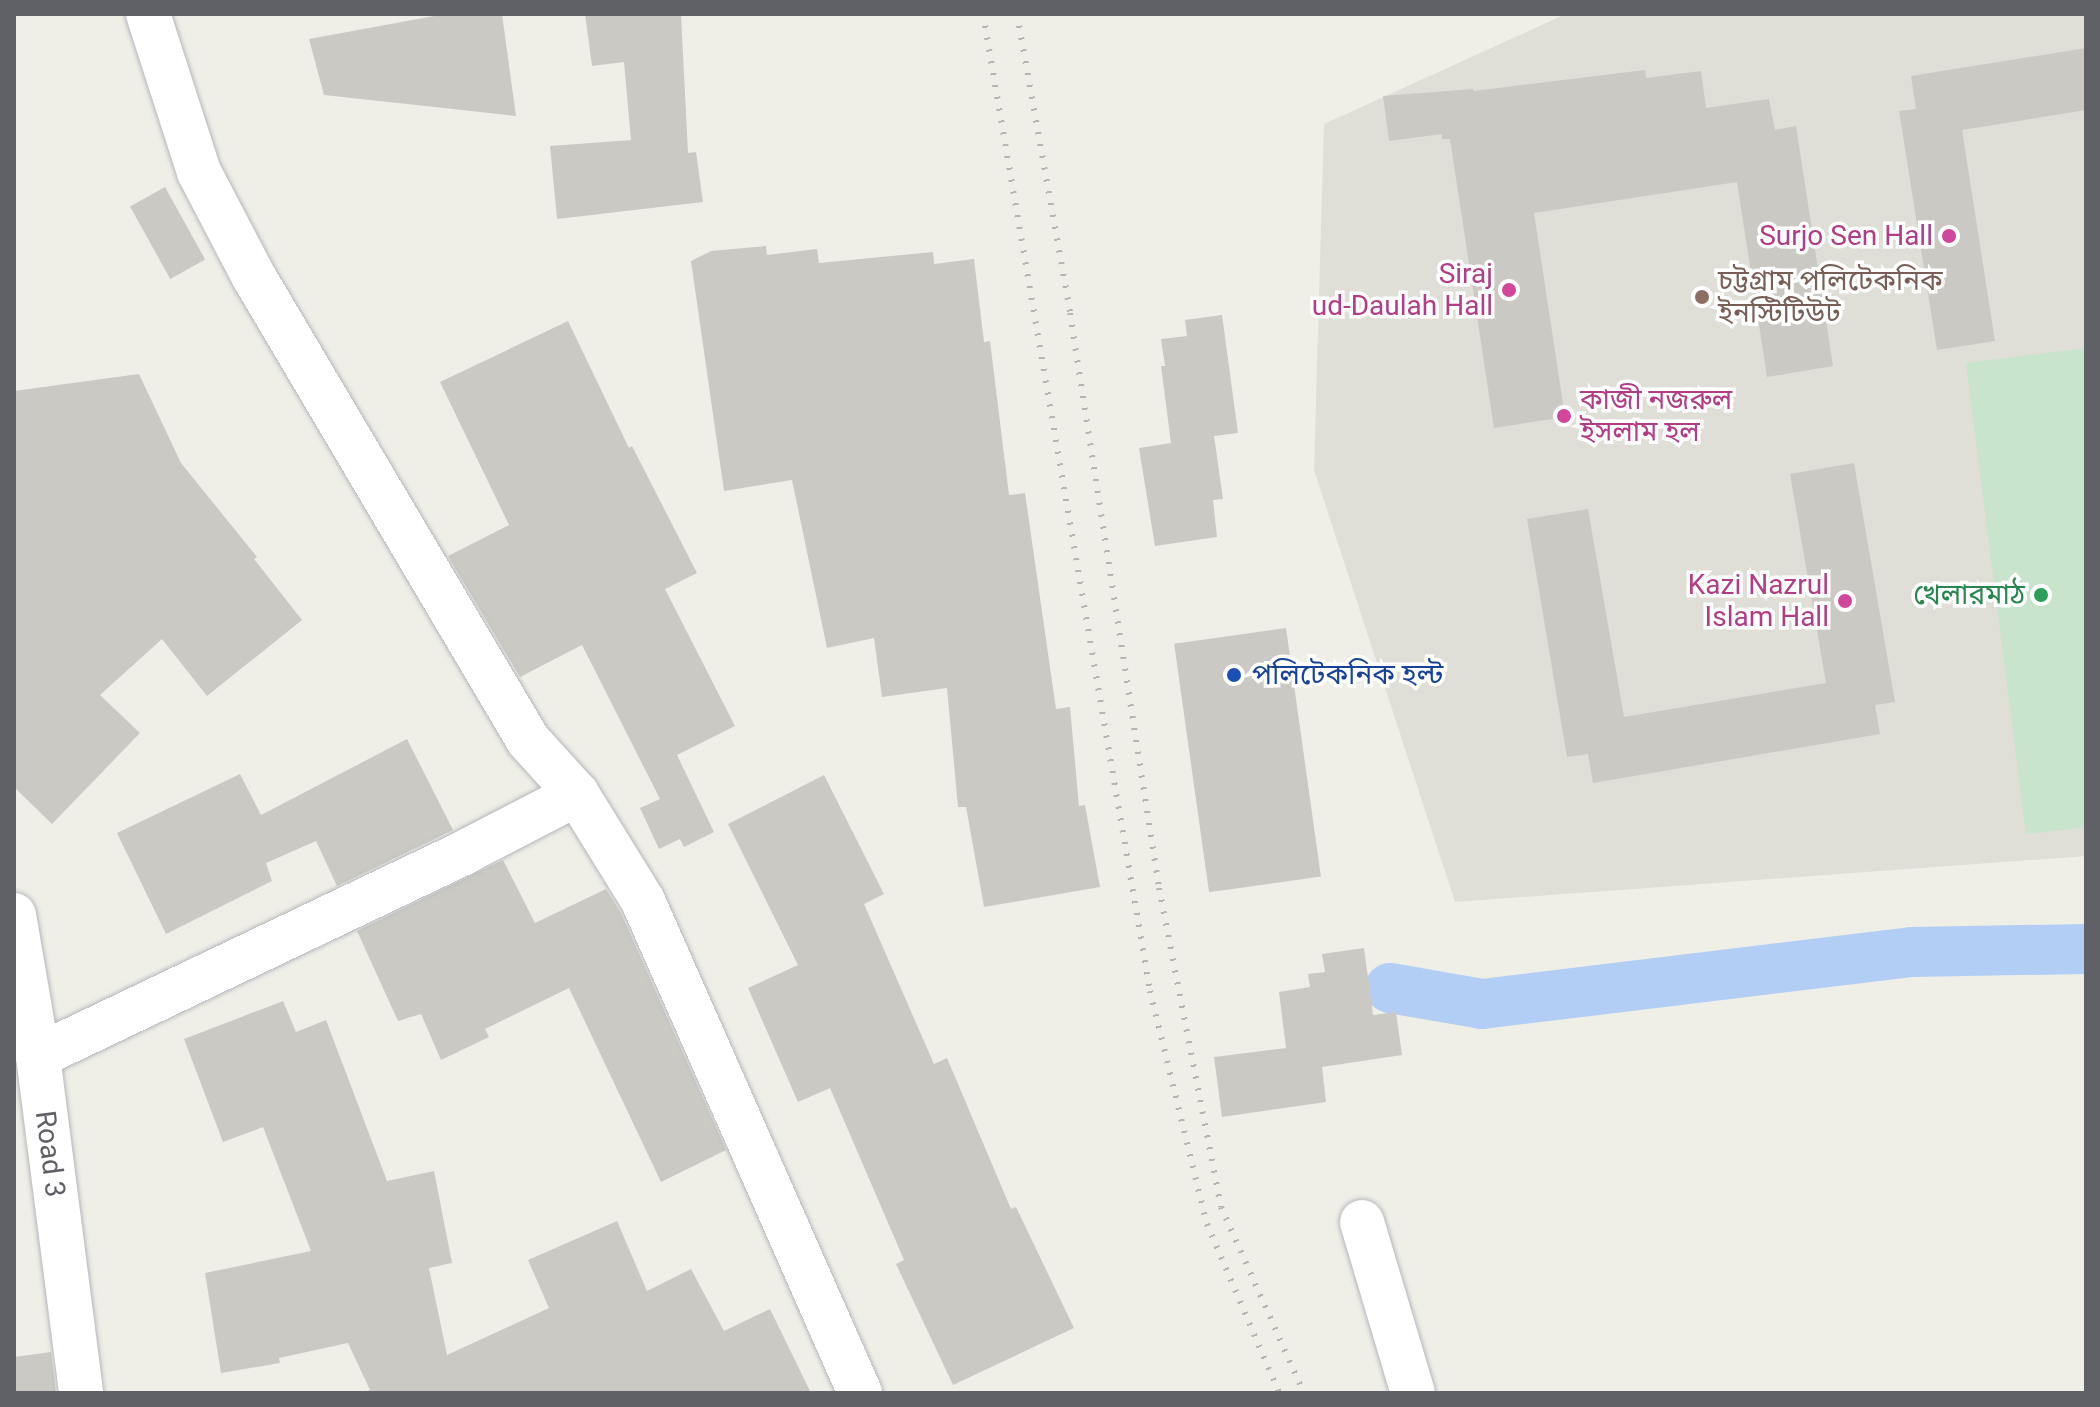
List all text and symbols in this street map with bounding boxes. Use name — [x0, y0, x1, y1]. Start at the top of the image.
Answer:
place label: Surjo Sen Hall — [1759, 219, 1933, 253]
marker: Surjo Sen Hall — [1940, 227, 1958, 245]
place label: Siraj ud-Daulah Hall — [1312, 257, 1493, 323]
place label: চট্টগ্রাম পলিটেকনিক ইনস্টিটিউট — [1718, 264, 1943, 330]
marker: Siraj ud-Daulah Hall — [1500, 281, 1518, 299]
marker: চট্টগ্রাম পলিটেকনিক ইনস্টিটিউট — [1693, 288, 1711, 306]
place label: কাজী নজরুল ইসলাম হল — [1580, 383, 1732, 449]
marker: কাজী নজরুল ইসলাম হল — [1555, 407, 1573, 425]
place label: Kazi Nazrul Islam Hall — [1688, 568, 1829, 634]
place label: খেলারমাঠ — [1913, 578, 2025, 612]
marker: খেলারমাঠ — [2032, 586, 2050, 604]
marker: Kazi Nazrul Islam Hall — [1836, 592, 1854, 610]
place label: পলিটেকনিক হল্ট — [1252, 658, 1443, 692]
marker: পলিটেকনিক হল্ট — [1223, 664, 1245, 686]
street label: Road 3 — [28, 1109, 72, 1199]

